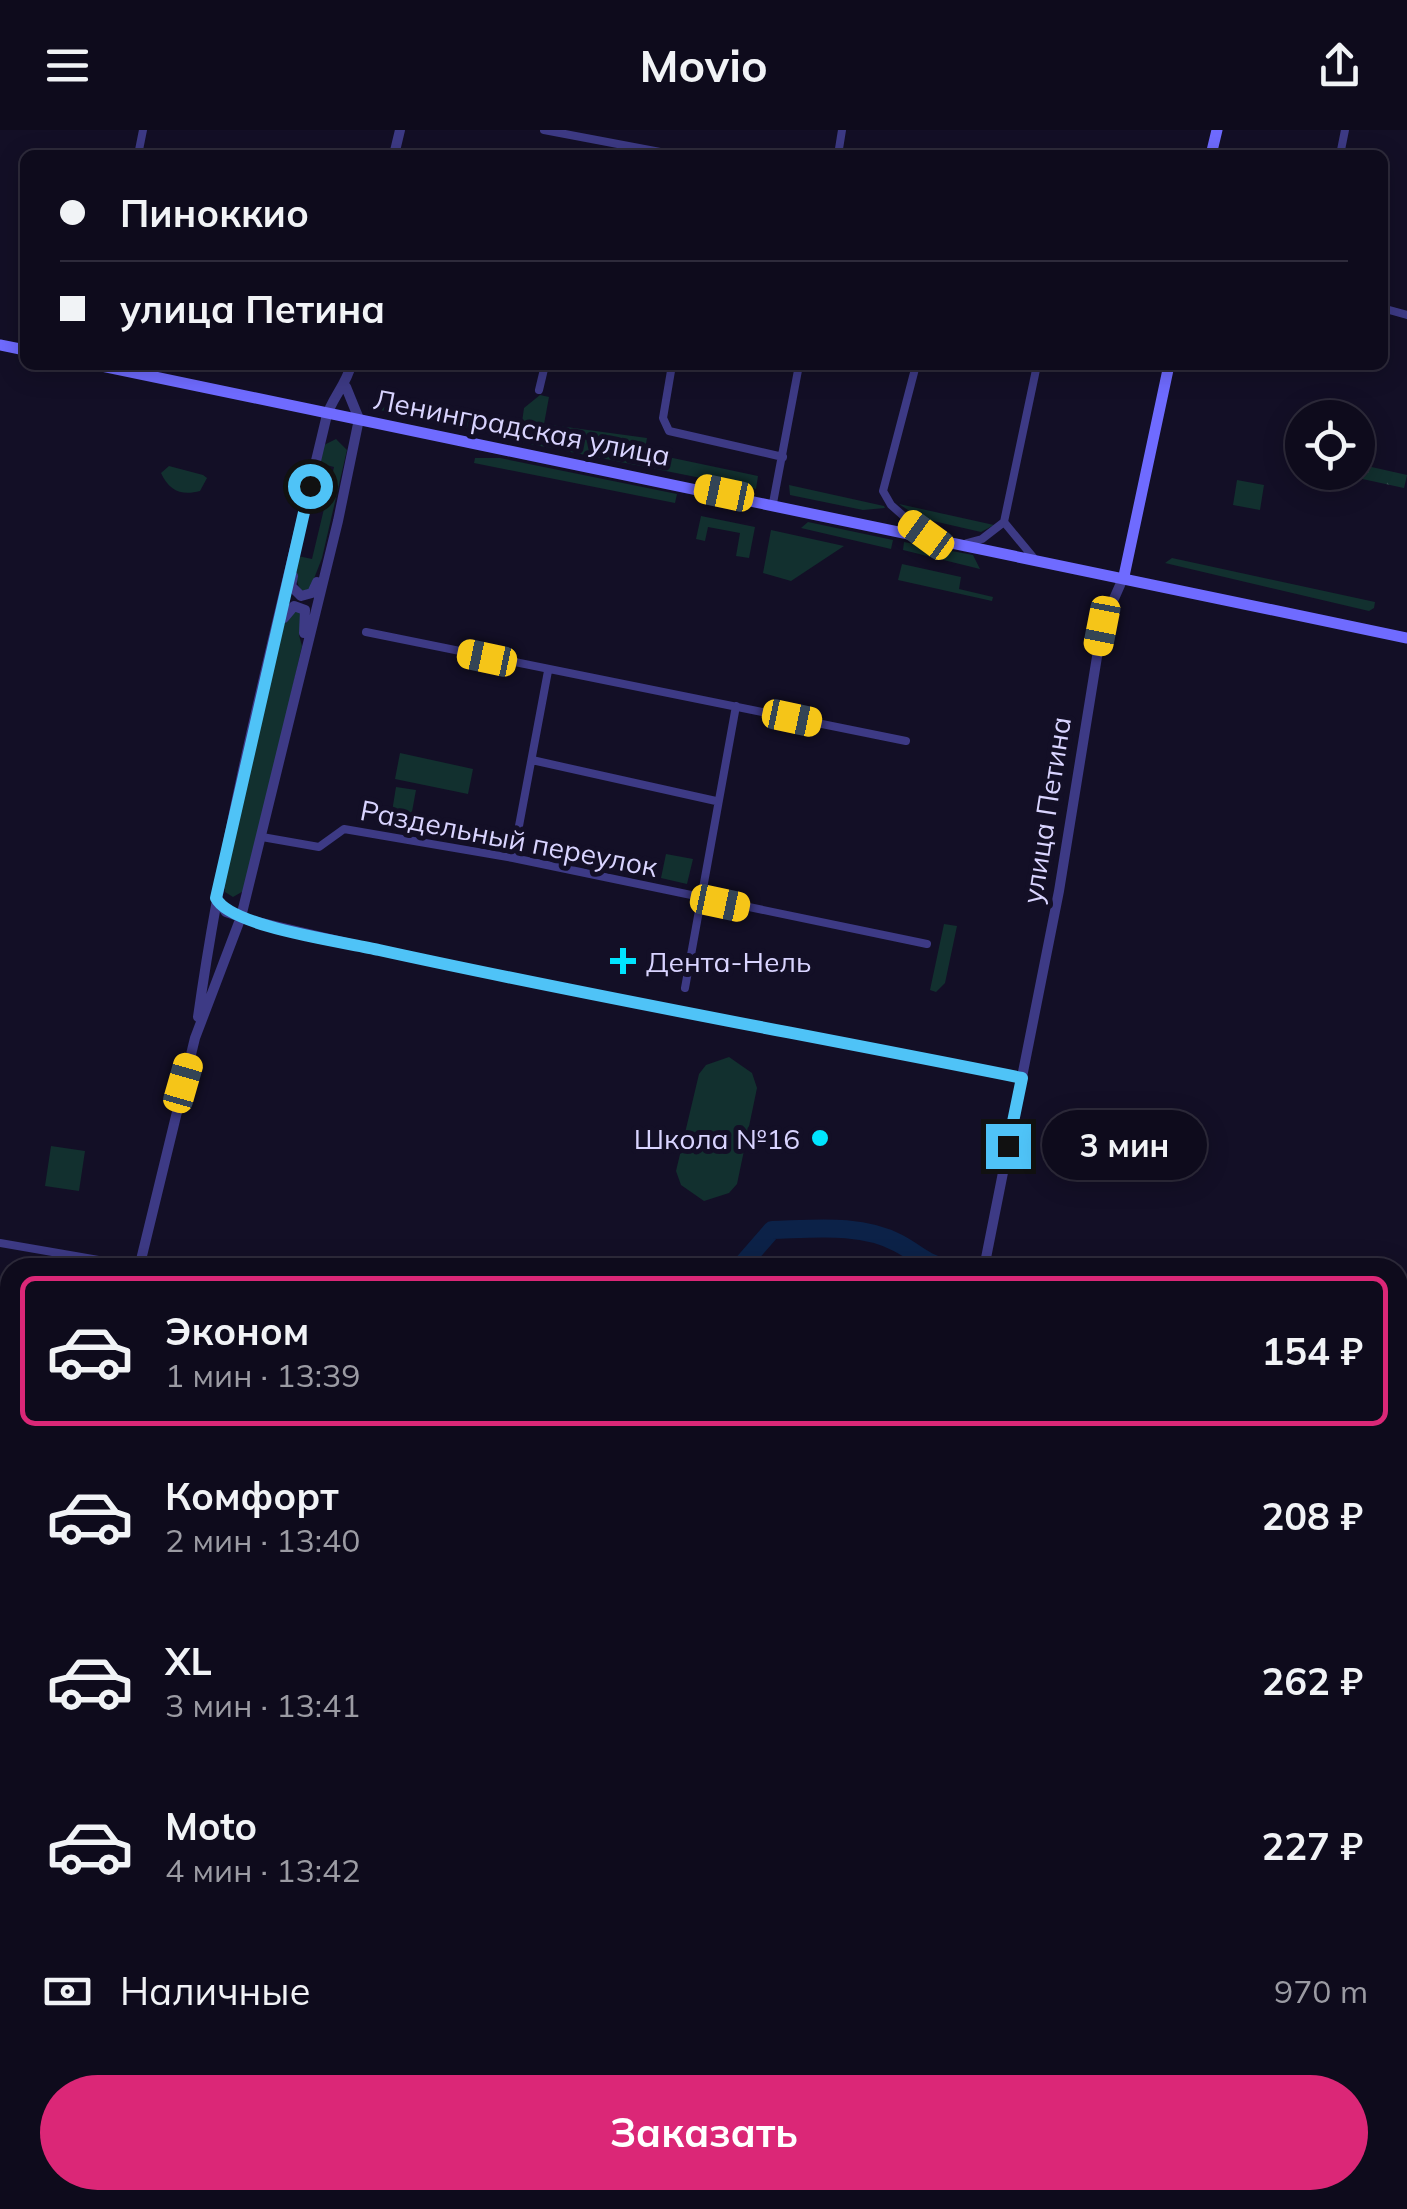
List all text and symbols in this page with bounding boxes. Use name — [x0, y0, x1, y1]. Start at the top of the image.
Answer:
text: Movio — [639, 37, 768, 93]
icon: menu — [40, 38, 95, 93]
icon: share — [1312, 38, 1367, 93]
text: Пиноккио — [120, 189, 309, 237]
text: улица Петина — [120, 285, 385, 333]
street label: Ленинградская улица — [371, 381, 673, 473]
map controls — [1285, 400, 1375, 490]
button: locate — [1285, 400, 1375, 490]
route start — [288, 464, 333, 509]
car — [692, 472, 756, 514]
car — [893, 505, 959, 565]
car — [1082, 594, 1122, 658]
car — [455, 637, 519, 679]
car — [760, 697, 824, 739]
street label: улица Петина — [1014, 714, 1078, 906]
street label: Раздельный переулок — [357, 792, 662, 884]
car — [688, 882, 752, 924]
place label: Дента-Нель — [646, 944, 811, 979]
marker: Дента-Нель — [610, 948, 636, 974]
car — [160, 1050, 206, 1116]
callout: 3 мин — [1043, 1111, 1208, 1181]
place label: Школа №16 — [634, 1121, 800, 1156]
route end — [986, 1124, 1031, 1169]
text: 3 мин — [1080, 1125, 1169, 1165]
marker: Школа №16 — [809, 1127, 831, 1149]
icon: car — [45, 1306, 135, 1396]
text: Эконом — [165, 1307, 309, 1355]
text: 154 ₽ — [1261, 1327, 1363, 1375]
text: 1 мин · 13:39 — [165, 1355, 360, 1395]
icon: car — [45, 1471, 135, 1561]
text: Комфорт — [165, 1472, 339, 1520]
text: 208 ₽ — [1261, 1492, 1363, 1540]
text: 2 мин · 13:40 — [165, 1520, 360, 1560]
icon: car — [45, 1636, 135, 1726]
text: XL — [165, 1637, 212, 1685]
text: 262 ₽ — [1261, 1657, 1363, 1705]
text: 3 мин · 13:41 — [165, 1685, 360, 1725]
icon: car — [45, 1801, 135, 1891]
text: Moto — [165, 1802, 257, 1850]
text: 227 ₽ — [1261, 1822, 1363, 1870]
text: 4 мин · 13:42 — [165, 1850, 360, 1890]
icon: cash — [40, 1964, 95, 2019]
text: Наличные — [120, 1967, 311, 2015]
text: 970 m — [1274, 1971, 1368, 2011]
button: Заказать — [40, 2075, 1368, 2190]

